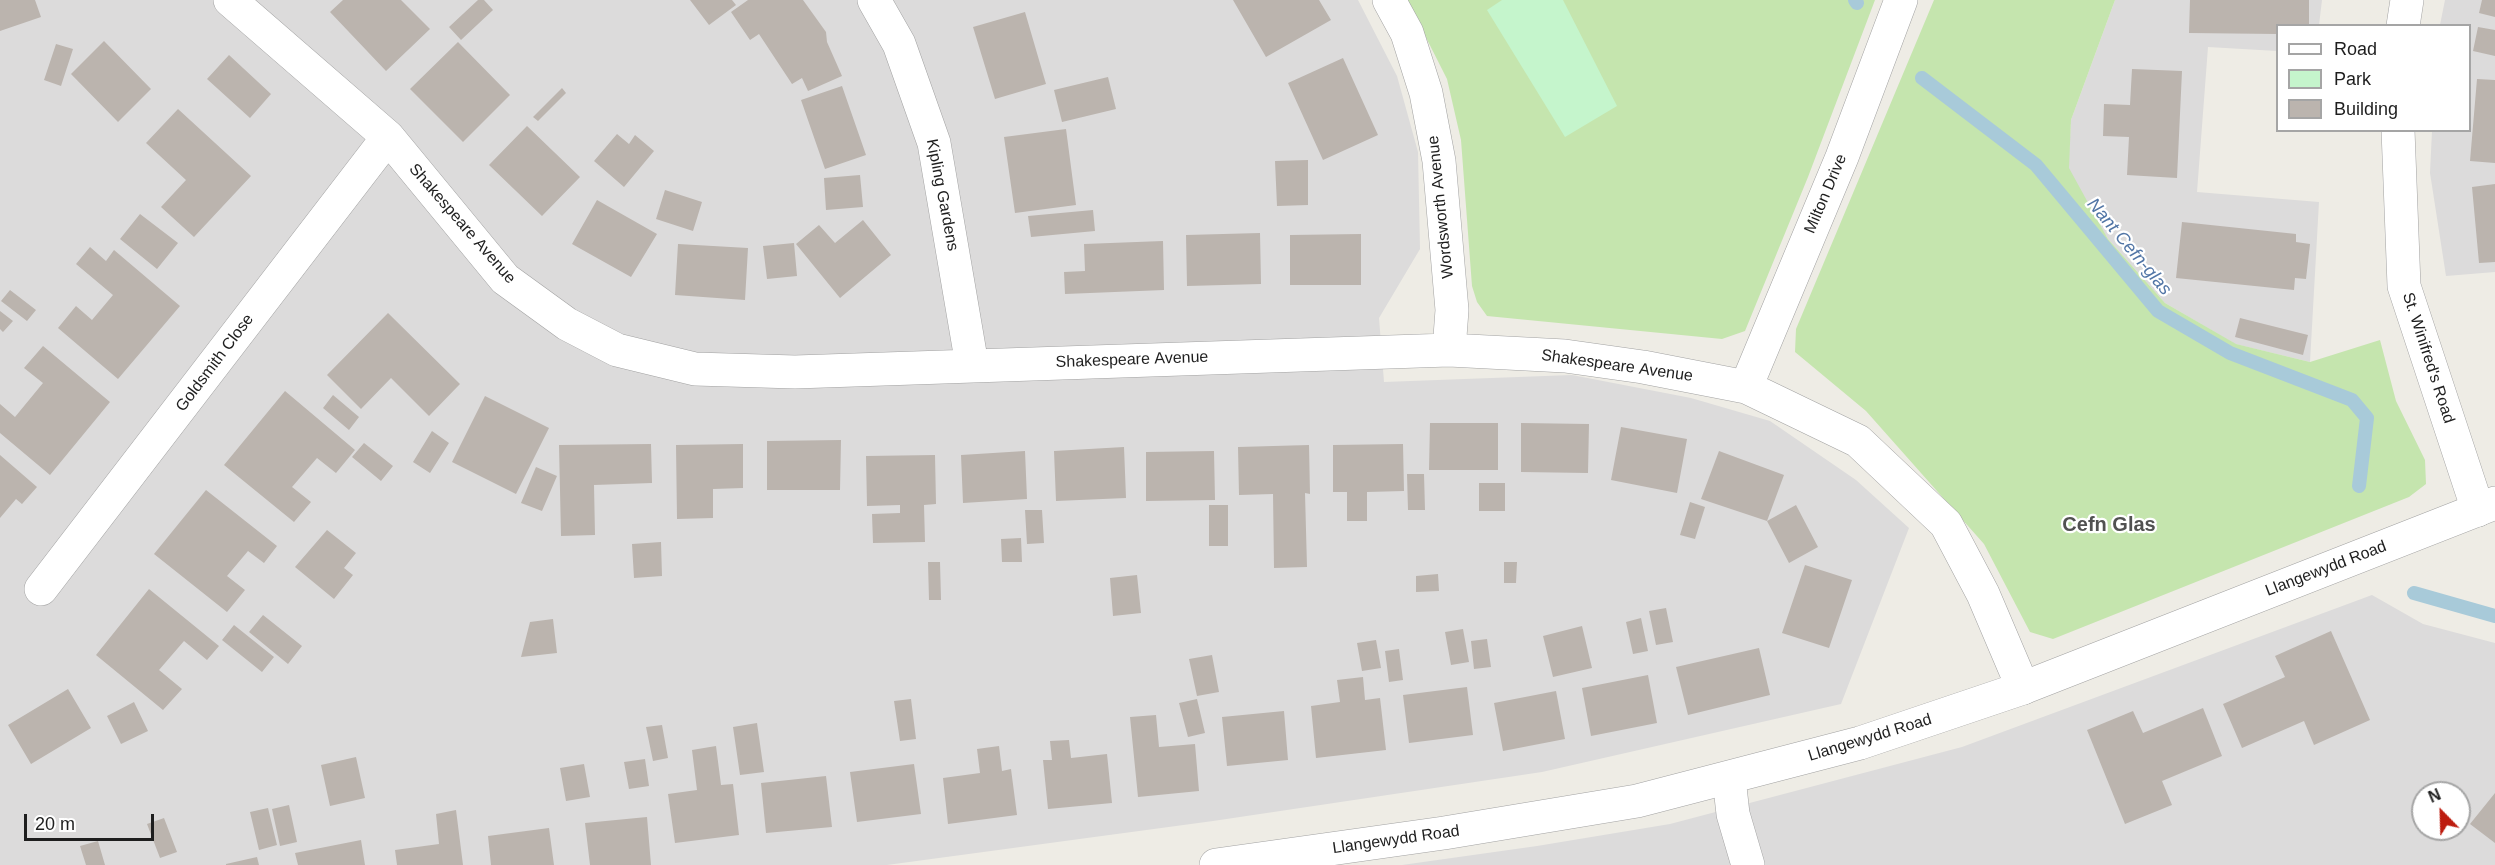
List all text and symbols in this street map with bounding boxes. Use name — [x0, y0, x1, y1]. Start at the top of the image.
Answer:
legend — [2276, 24, 2471, 132]
text: Road — [2334, 39, 2377, 59]
text: Park — [2334, 69, 2371, 89]
text: Building — [2334, 99, 2398, 119]
street label: Wordsworth Avenue — [1424, 135, 1458, 279]
street label: Kipling Gardens — [922, 137, 962, 253]
street label: Milton Drive — [1801, 151, 1851, 237]
street label: Shakespeare Avenue — [405, 160, 519, 288]
water label: Nant Cefn-glas — [2082, 194, 2176, 300]
street label: St. Winifred's Road — [2398, 290, 2458, 426]
street label: Goldsmith Close — [172, 310, 258, 416]
street label: Shakespeare Avenue — [1540, 346, 1694, 386]
street label: Shakespeare Avenue — [1055, 348, 1209, 372]
district label: Cefn Glas — [2062, 513, 2156, 537]
street label: Llangewydd Road — [2263, 537, 2389, 601]
street label: Llangewydd Road — [1806, 710, 1934, 766]
north arrow — [2411, 781, 2471, 841]
text: N — [2426, 786, 2443, 806]
scale bar — [27, 802, 158, 840]
text: 20 m — [35, 814, 75, 834]
street label: Llangewydd Road — [1331, 822, 1461, 858]

